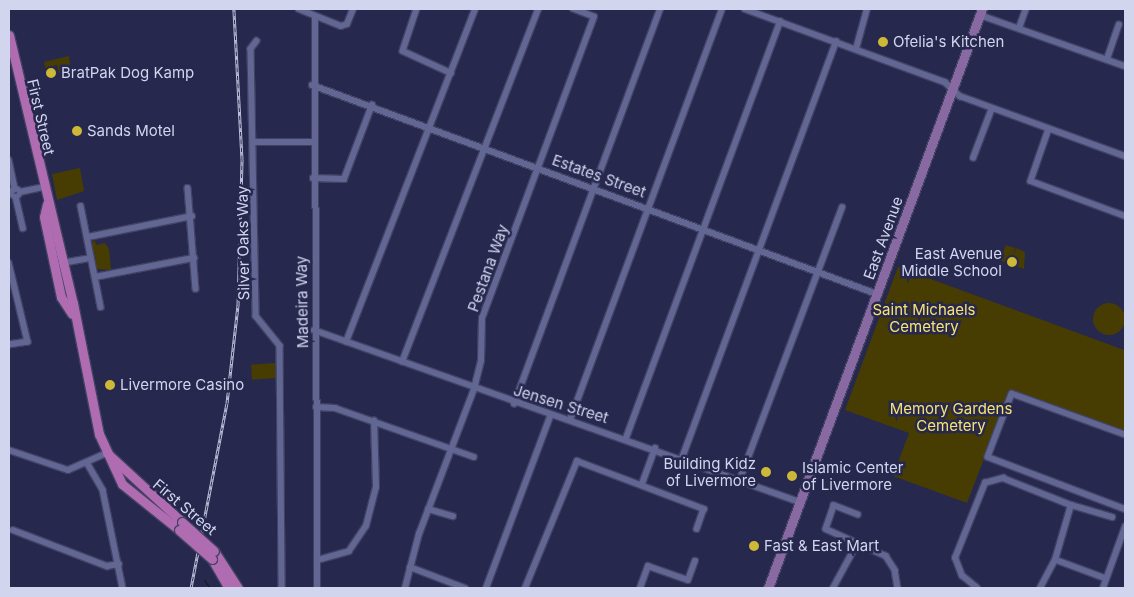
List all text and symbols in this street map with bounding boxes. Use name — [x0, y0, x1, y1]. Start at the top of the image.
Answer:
place label: Ofelia's Kitchen — [893, 33, 1004, 51]
marker: Ofelia's Kitchen — [877, 36, 889, 48]
place label: BratPak Dog Kamp — [61, 64, 194, 82]
marker: BratPak Dog Kamp — [45, 67, 57, 79]
street label: First Street — [24, 77, 58, 157]
place label: Sands Motel — [87, 122, 175, 140]
marker: Sands Motel — [71, 125, 83, 137]
street label: Estates Street — [550, 151, 648, 201]
street label: Silver Oaks Way — [233, 186, 253, 300]
street label: East Avenue — [860, 194, 906, 282]
street label: Pestana Way — [464, 222, 512, 314]
place label: East Avenue Middle School — [901, 244, 1002, 279]
street label: Madeira Way — [292, 256, 312, 348]
marker: East Avenue Middle School — [1006, 256, 1018, 268]
park label: Saint Michaels Cemetery — [872, 300, 976, 335]
place label: Livermore Casino — [120, 376, 244, 394]
marker: Livermore Casino — [104, 379, 116, 391]
street label: Jensen Street — [511, 381, 611, 427]
park label: Memory Gardens Cemetery — [890, 399, 1012, 434]
place label: Building Kidz of Livermore — [664, 454, 756, 489]
place label: Islamic Center of Livermore — [802, 458, 903, 493]
marker: Building Kidz of Livermore — [760, 466, 772, 478]
marker: Islamic Center of Livermore — [786, 470, 798, 482]
street label: First Street — [150, 475, 220, 539]
place label: Fast & East Mart — [764, 537, 879, 555]
marker: Fast & East Mart — [748, 540, 760, 552]

